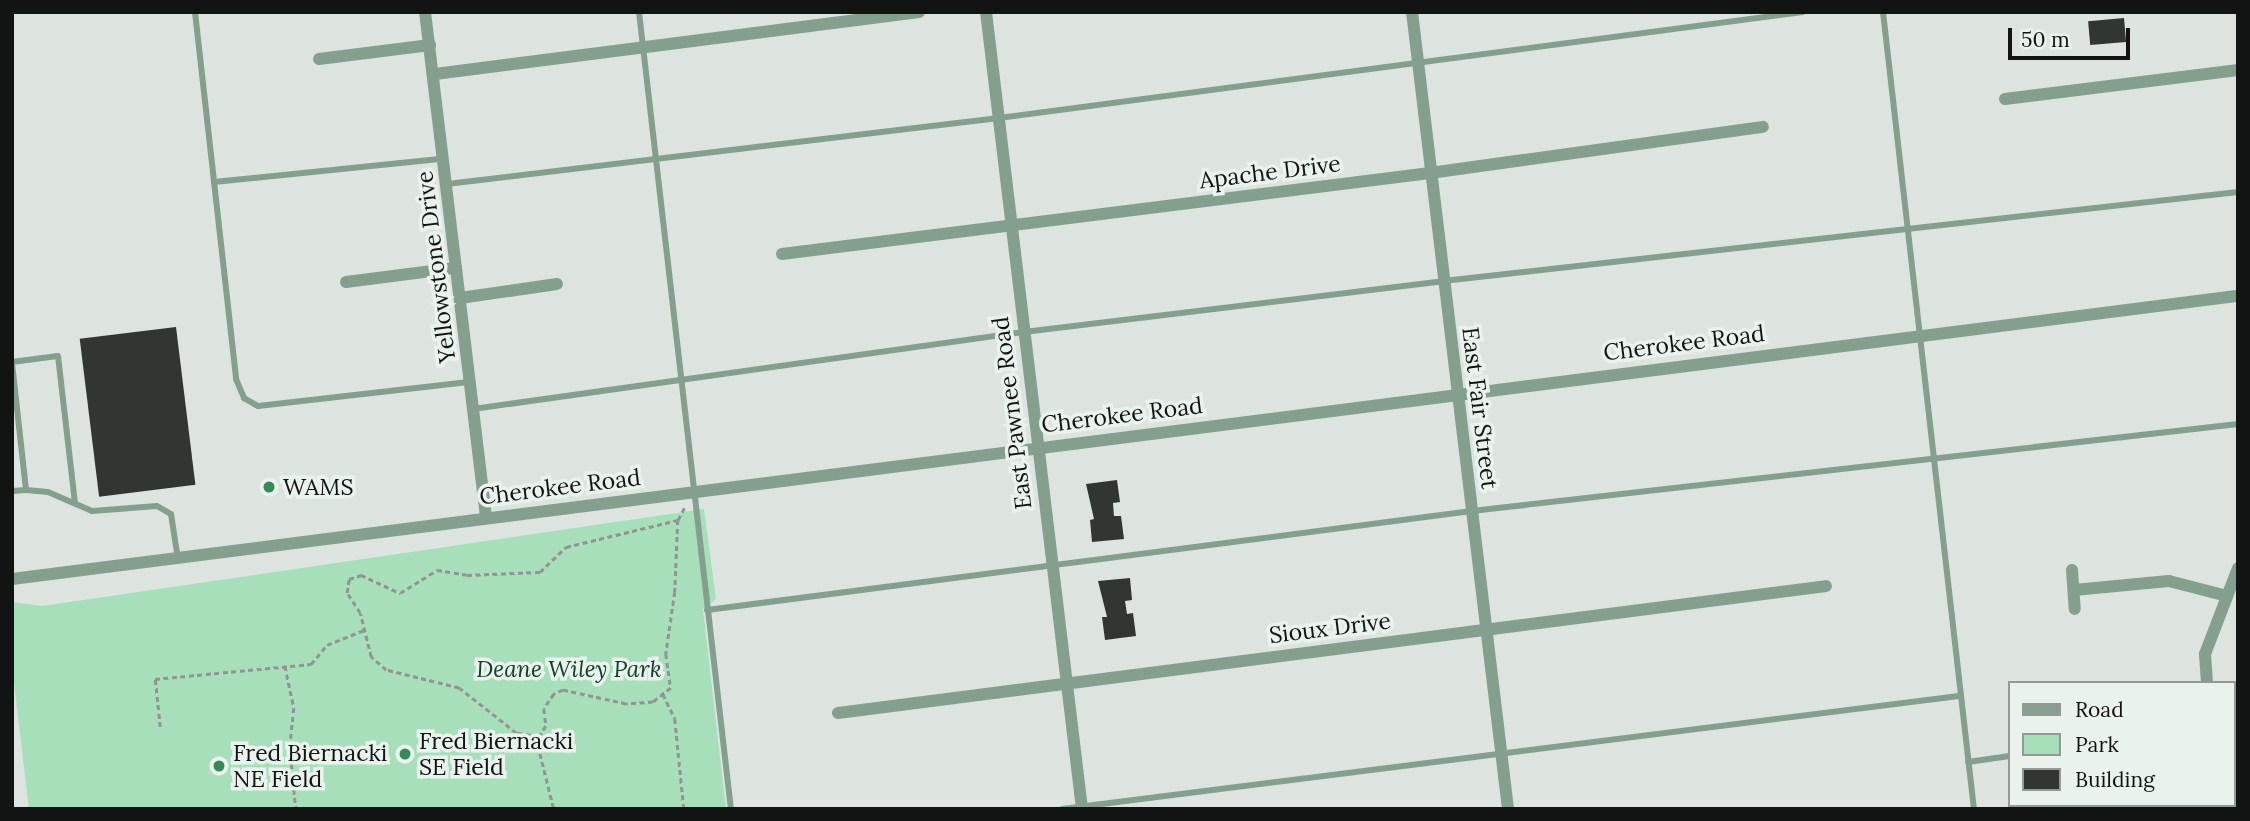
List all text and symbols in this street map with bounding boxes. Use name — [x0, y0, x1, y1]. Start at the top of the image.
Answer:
scale bar — [2012, 14, 2134, 58]
text: 50 m — [2021, 26, 2070, 53]
street label: Apache Drive — [1198, 150, 1342, 194]
street label: Yellowstone Drive — [411, 169, 461, 365]
street label: East Pawnee Road — [987, 315, 1037, 511]
street label: Cherokee Road — [1602, 319, 1766, 367]
street label: East Fair Street — [1456, 325, 1504, 491]
street label: Cherokee Road — [1040, 391, 1204, 439]
street label: Cherokee Road — [478, 463, 642, 511]
place label: WAMS — [283, 473, 353, 501]
marker: WAMS — [261, 479, 277, 495]
street label: Sioux Drive — [1268, 607, 1392, 649]
park label: Deane Wiley Park — [476, 655, 662, 683]
legend — [2008, 681, 2236, 807]
text: Road — [2075, 696, 2124, 723]
place label: Fred Biernacki SE Field — [419, 727, 573, 781]
text: Park — [2075, 731, 2119, 758]
place label: Fred Biernacki NE Field — [233, 739, 387, 793]
marker: Fred Biernacki SE Field — [397, 746, 413, 762]
marker: Fred Biernacki NE Field — [211, 758, 227, 774]
text: Building — [2075, 766, 2155, 793]

